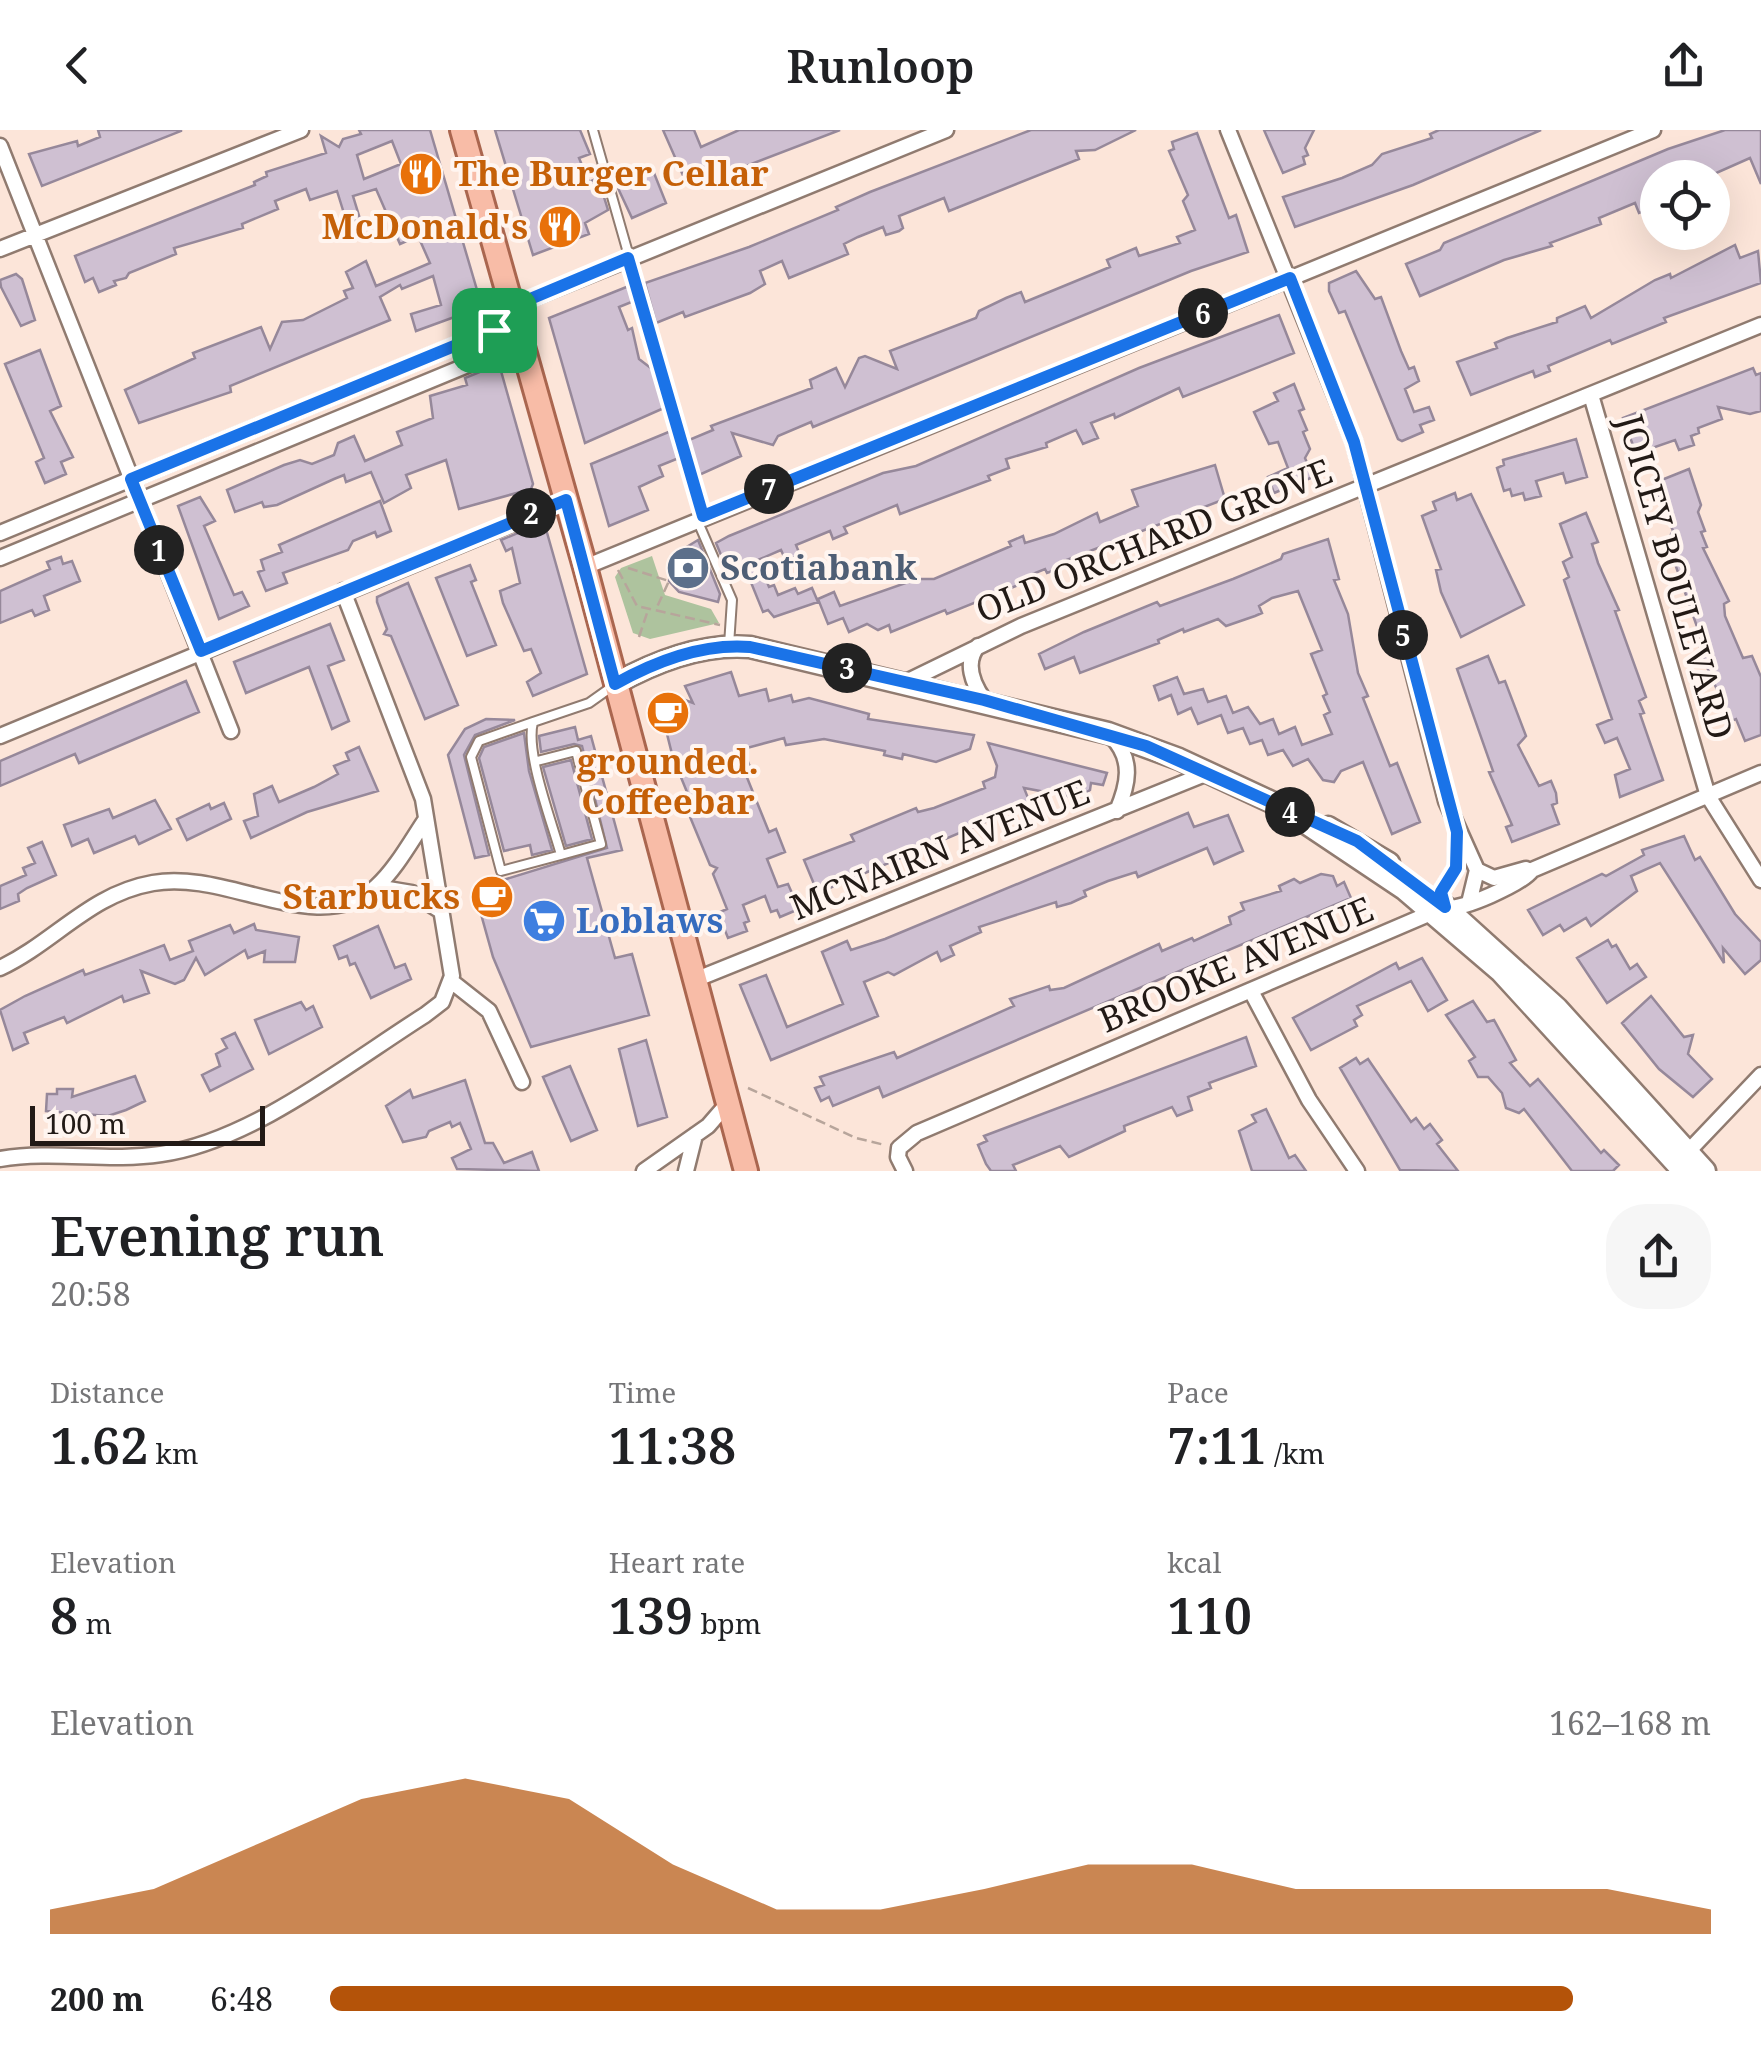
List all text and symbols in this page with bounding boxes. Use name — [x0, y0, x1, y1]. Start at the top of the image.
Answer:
text: Runloop — [787, 35, 974, 96]
icon: back — [50, 38, 105, 93]
icon: share — [1656, 38, 1711, 93]
place label: The Burger Cellar — [454, 149, 769, 196]
restaurant icon: The Burger Cellar — [398, 151, 444, 197]
map controls — [1640, 160, 1730, 250]
button: locate — [1640, 160, 1730, 250]
place label: McDonald's — [322, 202, 528, 249]
restaurant icon: McDonald's — [537, 204, 583, 250]
pin — [452, 288, 537, 373]
pin: 6 — [1178, 288, 1228, 338]
text: 6 — [1195, 294, 1211, 332]
icon: arrive — [467, 303, 522, 358]
street label: JOICEY BOULEVARD — [1607, 408, 1745, 744]
street label: OLD ORCHARD GROVE — [968, 447, 1338, 633]
pin: 7 — [744, 464, 794, 514]
text: 7 — [761, 470, 777, 508]
pin: 2 — [506, 488, 556, 538]
text: 2 — [523, 494, 539, 532]
pin: 1 — [134, 525, 184, 575]
text: 1 — [151, 531, 167, 569]
place label: Scotiabank — [720, 543, 918, 590]
bank icon: Scotiabank — [665, 545, 711, 591]
pin: 5 — [1378, 610, 1428, 660]
text: 5 — [1395, 616, 1411, 654]
pin: 3 — [822, 643, 872, 693]
text: 3 — [839, 649, 855, 687]
cafe icon: grounded. Coffeebar — [645, 690, 691, 736]
place label: grounded. Coffeebar — [577, 737, 759, 824]
street label: MCNAIRN AVENUE — [783, 767, 1096, 930]
pin: 4 — [1265, 787, 1315, 837]
text: 4 — [1282, 793, 1298, 831]
place label: Starbucks — [283, 872, 460, 919]
cafe icon: Starbucks — [469, 874, 515, 920]
street label: BROOKE AVENUE — [1091, 885, 1380, 1043]
place label: Loblaws — [576, 896, 723, 943]
supermarket icon: Loblaws — [521, 898, 567, 944]
scale bar — [30, 1101, 265, 1146]
text: 100 m — [45, 1104, 126, 1142]
text: Evening run — [50, 1197, 385, 1272]
button: share — [1606, 1204, 1711, 1309]
text: 20:58 — [50, 1272, 131, 1315]
text: Distance — [50, 1373, 164, 1411]
text: Time — [609, 1373, 676, 1411]
text: Pace — [1167, 1373, 1229, 1411]
text: 1.62 — [50, 1411, 148, 1479]
text: 11:38 — [609, 1411, 736, 1479]
text: 7:11 — [1167, 1411, 1267, 1479]
text: km — [148, 1434, 198, 1472]
text: /km — [1267, 1434, 1325, 1472]
text: Elevation — [50, 1543, 176, 1581]
text: Heart rate — [609, 1543, 745, 1581]
text: kcal — [1167, 1543, 1221, 1581]
text: 8 — [50, 1581, 78, 1649]
text: 139 — [609, 1581, 693, 1649]
text: 110 — [1167, 1581, 1252, 1649]
text: m — [78, 1604, 112, 1642]
text: bpm — [693, 1604, 761, 1642]
text: Elevation — [50, 1701, 194, 1744]
text: 162–168 m — [1549, 1701, 1711, 1744]
text: 200 m — [50, 1977, 144, 2020]
text: 6:48 — [210, 1977, 273, 2020]

